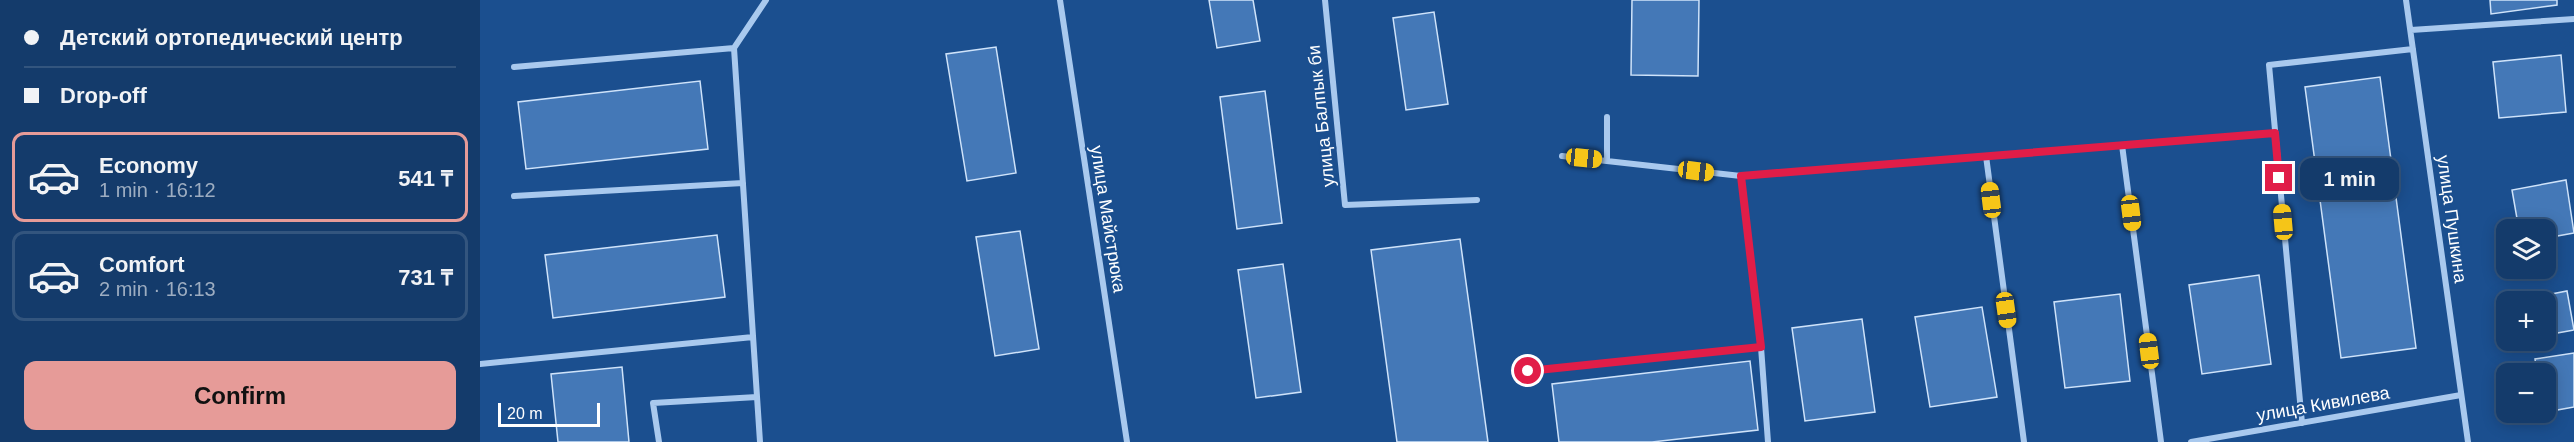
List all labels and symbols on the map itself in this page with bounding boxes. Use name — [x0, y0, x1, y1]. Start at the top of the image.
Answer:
street label: улица Балпык би — [1304, 44, 1338, 188]
street label: улица Майстрюка — [1086, 144, 1130, 295]
car — [1565, 147, 1603, 169]
street label: улица Пушкина — [2433, 154, 2471, 285]
callout: 1 min — [2300, 157, 2399, 199]
car — [1677, 160, 1715, 182]
route end — [2265, 164, 2292, 191]
car — [1980, 181, 2002, 219]
car — [2120, 194, 2142, 232]
car — [2272, 203, 2294, 241]
car — [1995, 291, 2017, 329]
car — [2138, 332, 2160, 370]
route start — [1514, 357, 1541, 384]
street label: улица Кивилева — [2255, 382, 2392, 426]
scale bar — [498, 400, 600, 428]

